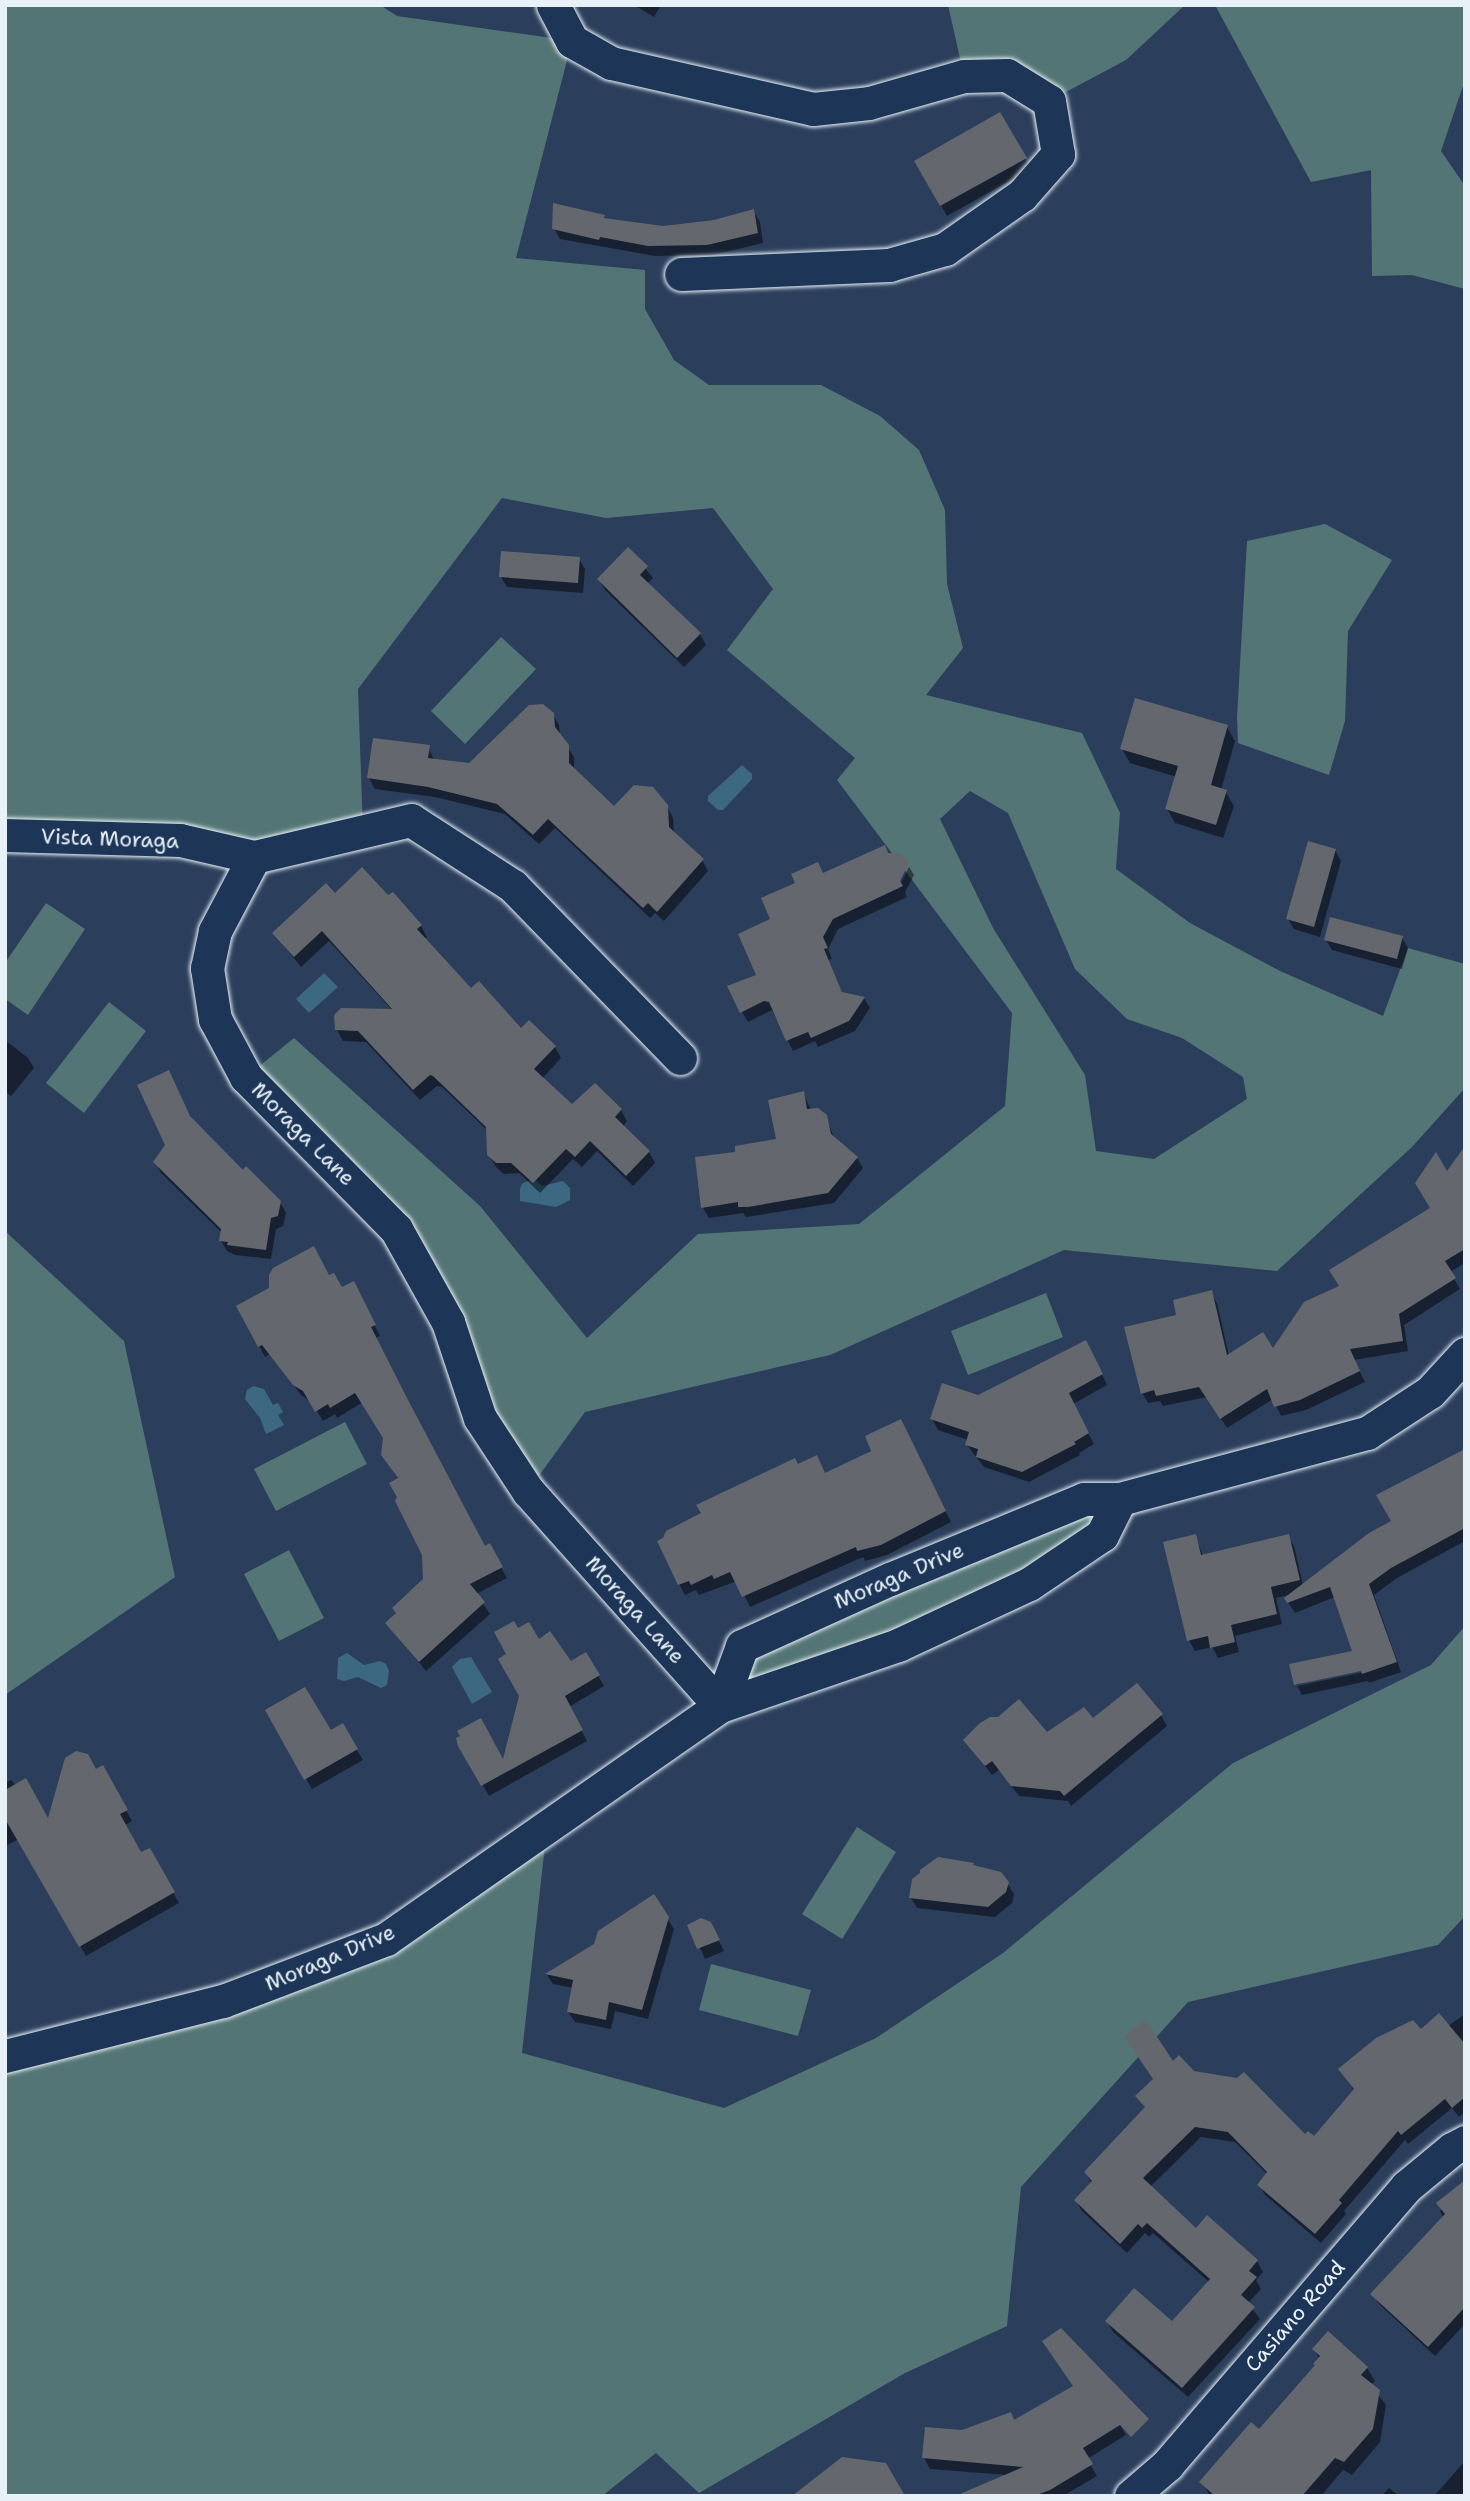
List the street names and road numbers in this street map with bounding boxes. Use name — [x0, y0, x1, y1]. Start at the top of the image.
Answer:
street label: Vista Moraga — [40, 824, 180, 854]
street label: Moraga Lane — [246, 1077, 360, 1191]
street label: Moraga Drive — [830, 1537, 968, 1615]
street label: Moraga Lane — [580, 1551, 690, 1669]
street label: Moraga Drive — [261, 1919, 399, 1997]
street label: Casiano Road — [1240, 2255, 1350, 2377]

